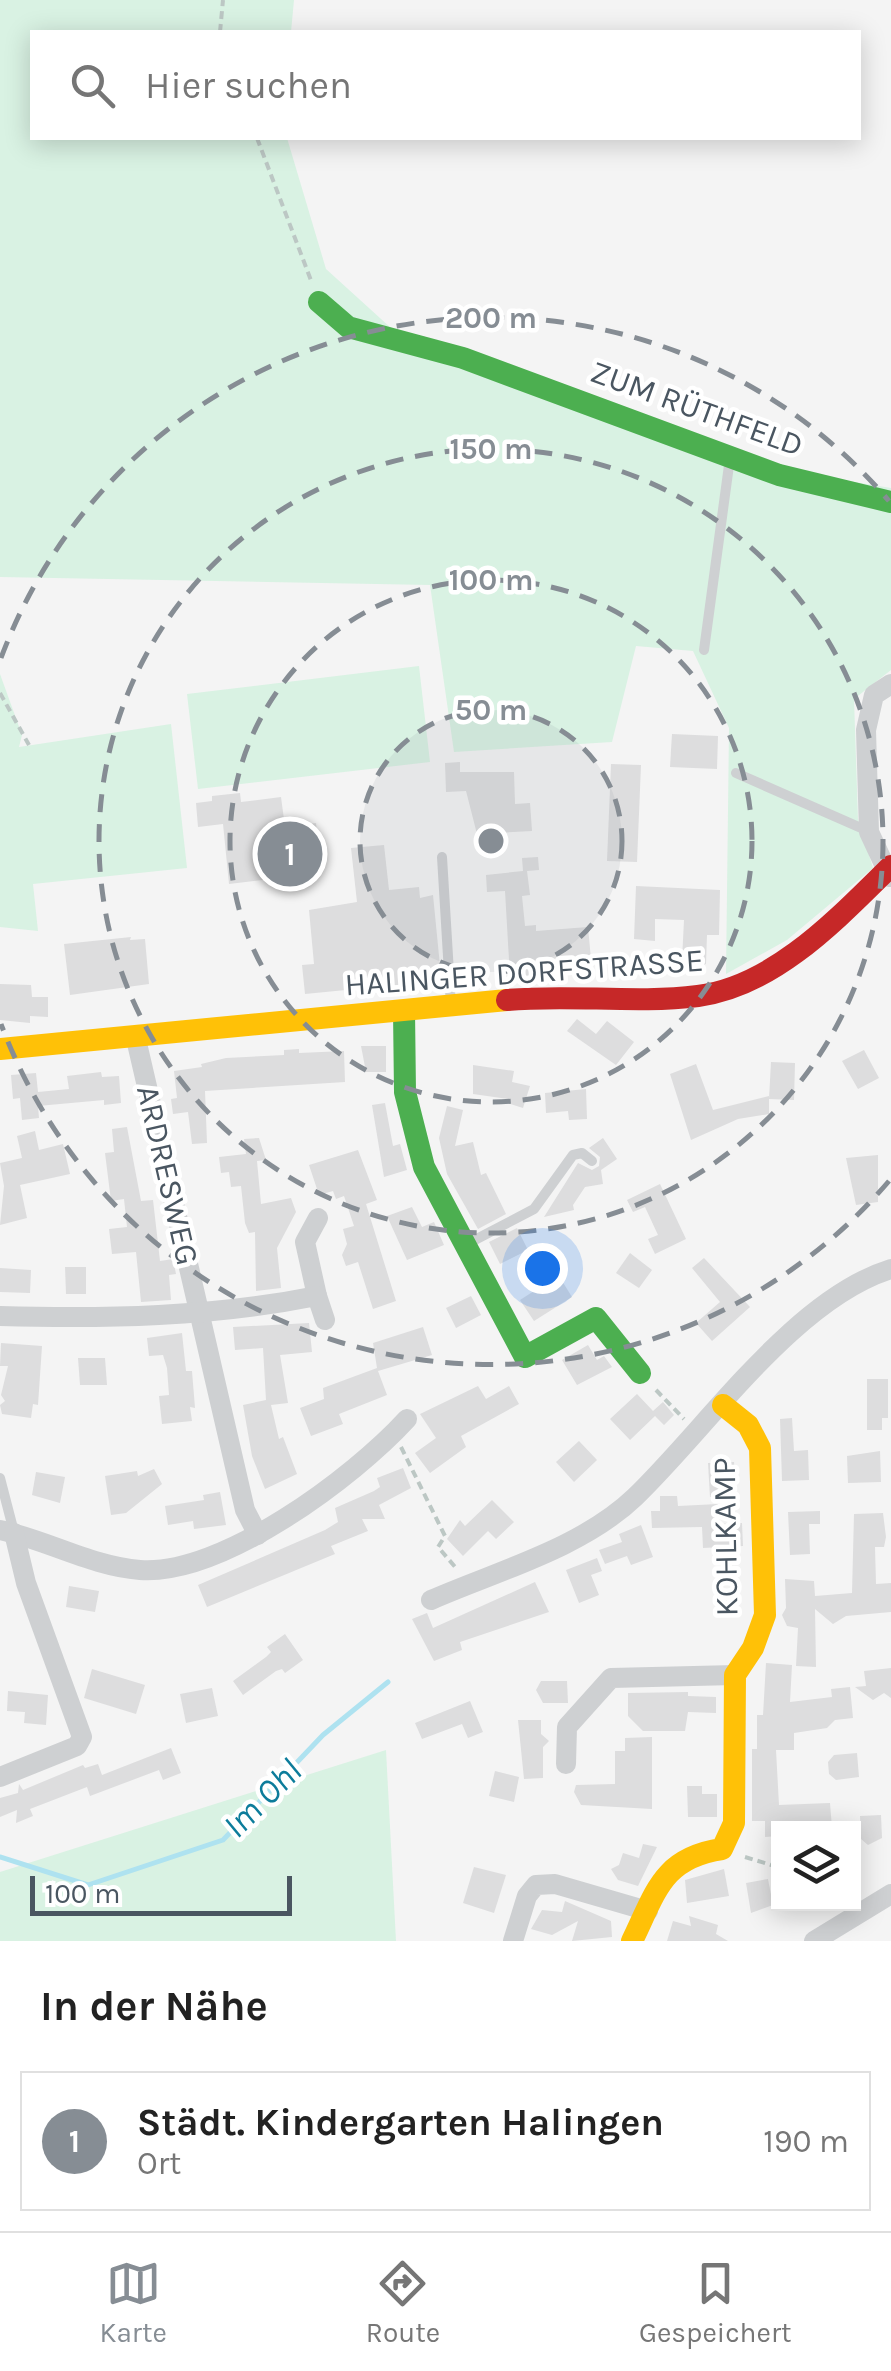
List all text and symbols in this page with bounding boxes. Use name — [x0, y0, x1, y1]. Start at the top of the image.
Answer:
search box — [30, 30, 861, 140]
icon: search — [65, 58, 120, 113]
text: Hier suchen — [145, 63, 352, 108]
text: 200 m — [445, 300, 537, 336]
street label: ZUM RÜTHFELD — [586, 353, 808, 464]
text: 150 m — [449, 431, 533, 467]
text: 100 m — [449, 562, 533, 598]
text: 50 m — [455, 692, 527, 728]
pin: 1 — [258, 816, 322, 892]
centre of rings — [473, 823, 509, 859]
street label: HALINGER DORFSTRASSE — [343, 942, 705, 1003]
street label: ARDRESWEG — [129, 1082, 206, 1269]
your location — [517, 1243, 568, 1294]
street label: KOHLKAMP — [706, 1457, 745, 1617]
water label: Im Ohl — [215, 1751, 310, 1846]
map controls — [771, 1821, 861, 1911]
button: layers — [771, 1821, 861, 1911]
scale bar — [30, 1871, 292, 1916]
text: 100 m — [45, 1877, 120, 1910]
text: In der Nähe — [40, 1981, 268, 2031]
text: Städt. Kindergarten Halingen — [137, 2100, 664, 2145]
text: 1 — [69, 2123, 80, 2160]
text: 190 m — [763, 2123, 849, 2160]
text: Ort — [137, 2145, 181, 2182]
tab: Karte — [99, 2256, 167, 2349]
tab: Route — [366, 2256, 440, 2349]
tab: Gespeichert — [639, 2256, 792, 2349]

